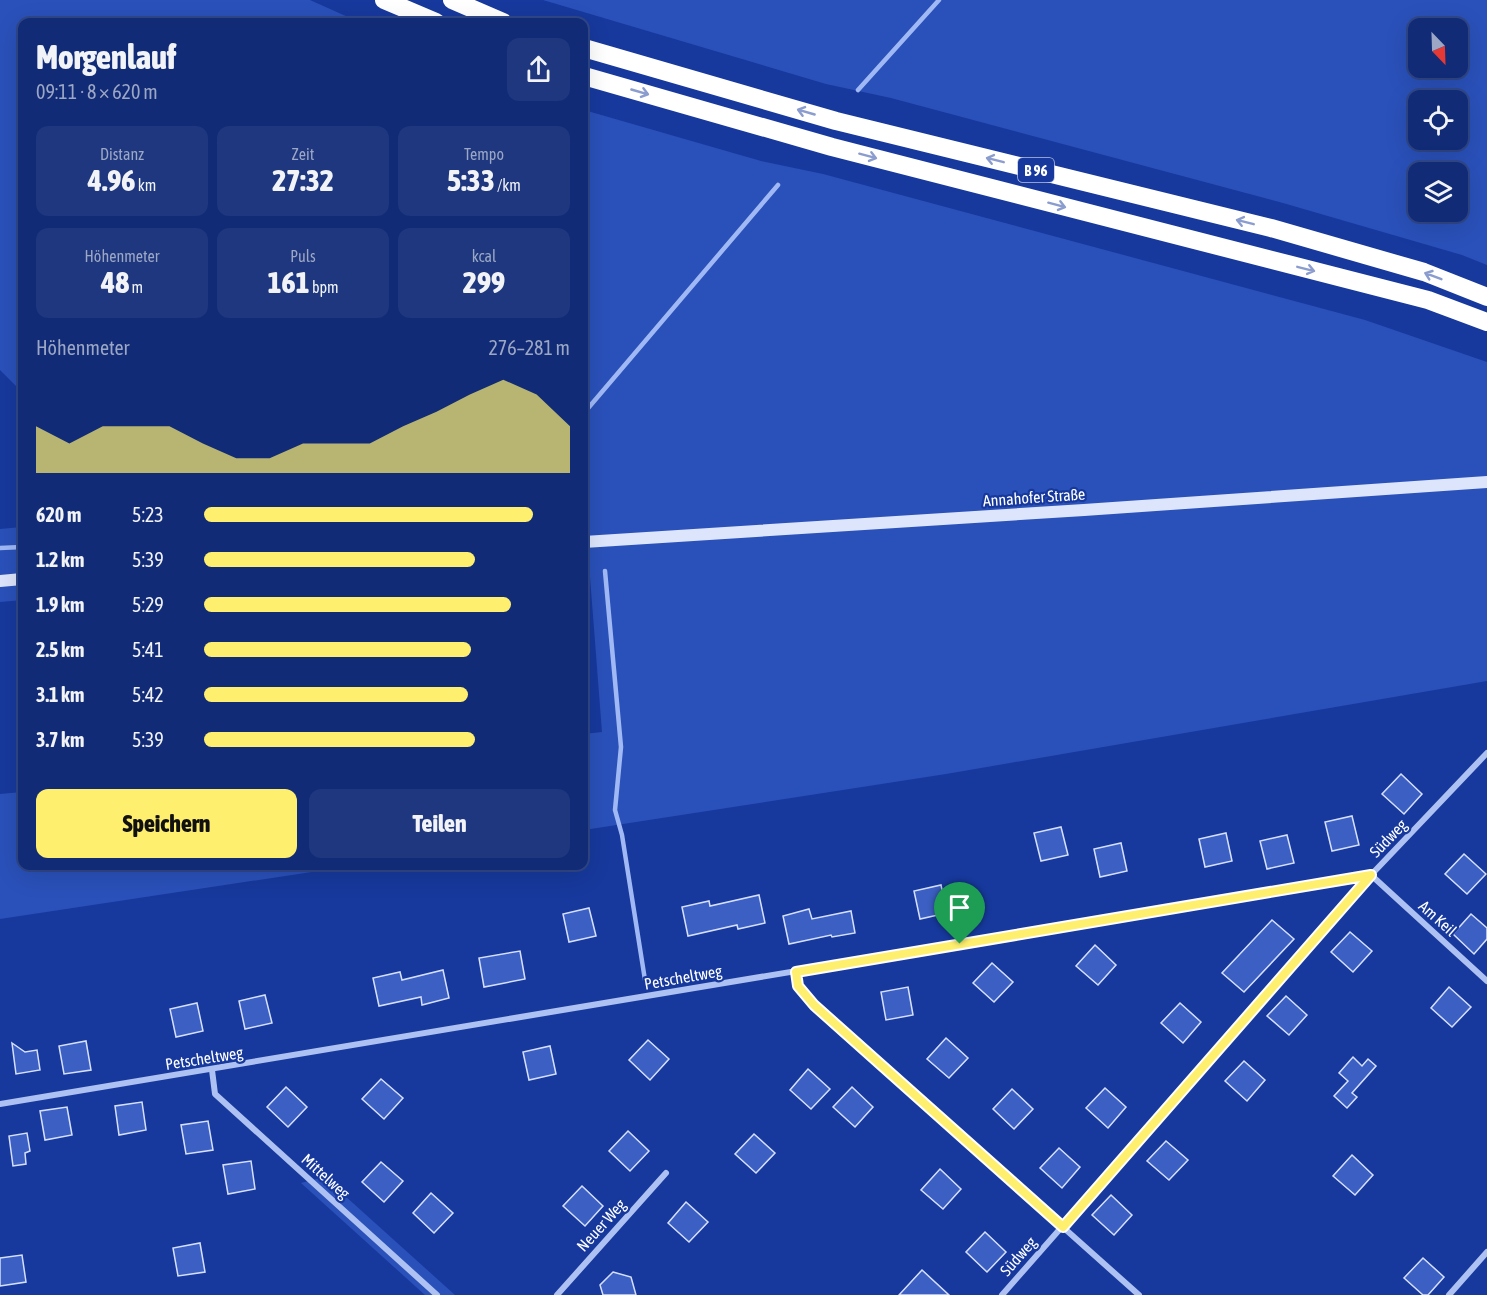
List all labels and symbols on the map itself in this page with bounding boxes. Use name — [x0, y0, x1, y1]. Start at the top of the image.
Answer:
north arrow — [1408, 18, 1468, 78]
one-way arrow — [630, 87, 649, 98]
one-way arrow — [797, 106, 816, 117]
one-way arrow — [858, 151, 877, 162]
one-way arrow — [985, 154, 1004, 166]
road number: B 96 — [1018, 158, 1054, 182]
one-way arrow — [1047, 199, 1066, 211]
one-way arrow — [1236, 216, 1255, 228]
one-way arrow — [1297, 264, 1316, 276]
one-way arrow — [1424, 269, 1442, 280]
street label: Annahofer Straße — [982, 484, 1086, 510]
street label: Südweg — [1366, 815, 1411, 861]
pin — [934, 882, 985, 944]
street label: Am Keil — [1416, 897, 1461, 940]
street label: Petscheltweg — [643, 961, 724, 994]
street label: Petscheltweg — [164, 1043, 244, 1074]
street label: Mittelweg — [298, 1150, 354, 1203]
street label: Neuer Weg — [573, 1195, 630, 1255]
street label: Südweg — [996, 1233, 1041, 1280]

